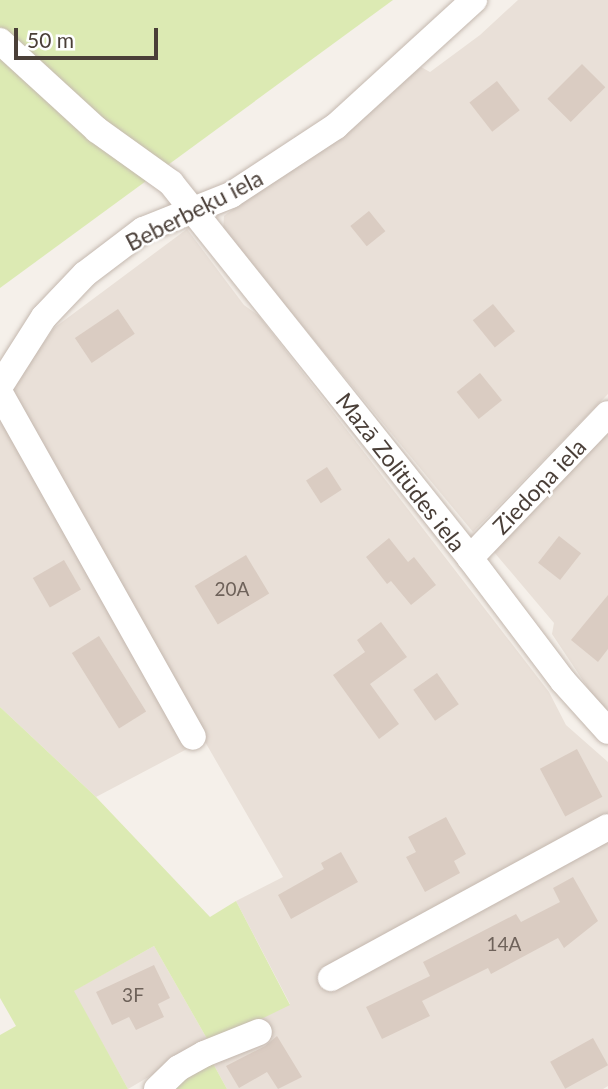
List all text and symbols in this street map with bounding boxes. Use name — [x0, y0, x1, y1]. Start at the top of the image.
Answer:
scale bar — [18, 14, 161, 58]
text: 50 m — [27, 27, 74, 52]
street label: Beberbeķu iela — [121, 164, 267, 256]
street label: Mazā Zolitūdes iela — [330, 387, 472, 557]
street label: Ziedoņa iela — [487, 433, 591, 539]
house number: 20A — [215, 578, 249, 600]
house number: 14A — [487, 933, 521, 955]
house number: 3F — [122, 984, 144, 1006]

